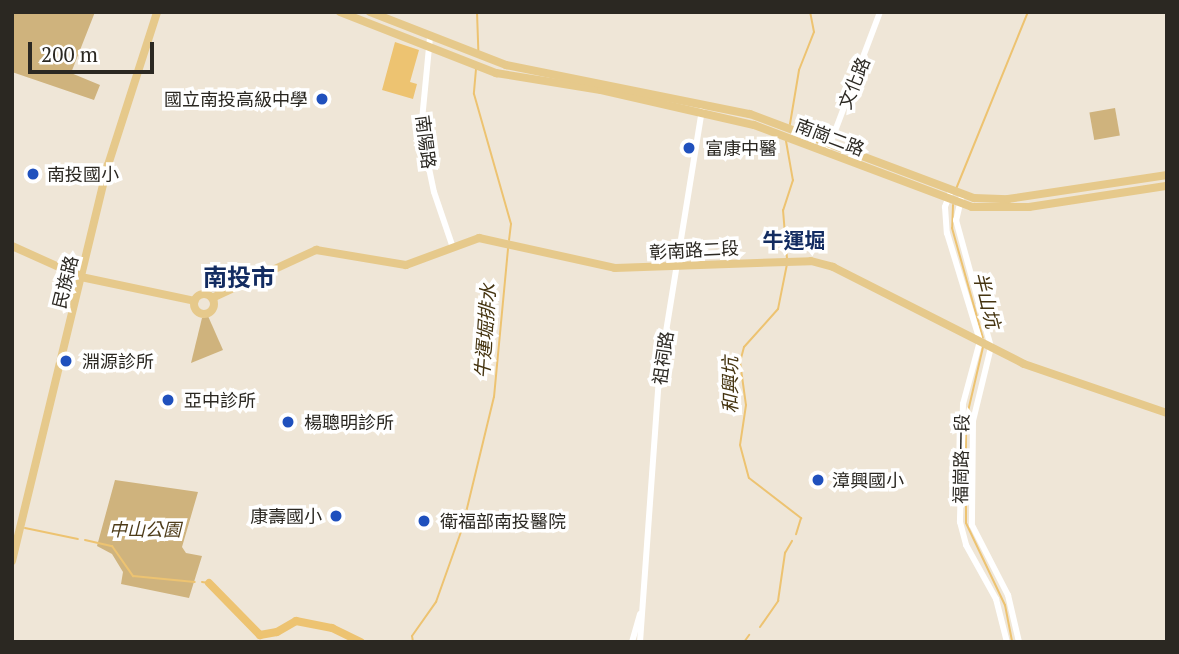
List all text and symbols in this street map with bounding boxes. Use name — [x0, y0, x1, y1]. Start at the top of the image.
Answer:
scale bar — [32, 28, 158, 72]
text: 200 m — [41, 40, 98, 68]
street label: 文化路 — [834, 54, 874, 112]
place label: 國立南投高級中學 — [164, 88, 308, 110]
marker: 國立南投高級中學 — [314, 91, 330, 107]
street label: 南陽路 — [412, 114, 440, 170]
street label: 南崗二路 — [793, 114, 867, 160]
place label: 富康中醫 — [705, 137, 777, 159]
marker: 富康中醫 — [679, 138, 699, 158]
place label: 南投國小 — [47, 163, 119, 185]
marker: 南投國小 — [25, 166, 41, 182]
district label: 牛運堀 — [763, 227, 825, 253]
street label: 彰南路二段 — [648, 237, 740, 263]
street label: 民族路 — [48, 253, 82, 311]
district label: 南投市 — [203, 264, 275, 292]
water label: 半山坑 — [969, 270, 1005, 330]
water label: 牛運堀排水 — [470, 283, 500, 379]
street label: 祖祠路 — [649, 330, 677, 386]
place label: 淵源診所 — [82, 350, 154, 372]
marker: 淵源診所 — [56, 351, 76, 371]
water label: 和興坑 — [719, 357, 741, 413]
place label: 亞中診所 — [184, 389, 256, 411]
marker: 亞中診所 — [158, 390, 178, 410]
place label: 楊聰明診所 — [304, 411, 394, 433]
marker: 楊聰明診所 — [278, 412, 298, 432]
street label: 福崗路一段 — [949, 414, 973, 504]
place label: 漳興國小 — [832, 469, 904, 491]
marker: 漳興國小 — [810, 472, 826, 488]
place label: 康壽國小 — [250, 505, 322, 527]
marker: 康壽國小 — [328, 508, 344, 524]
place label: 衛福部南投醫院 — [440, 510, 566, 532]
marker: 衛福部南投醫院 — [414, 511, 434, 531]
park label: 中山公園 — [109, 518, 181, 540]

